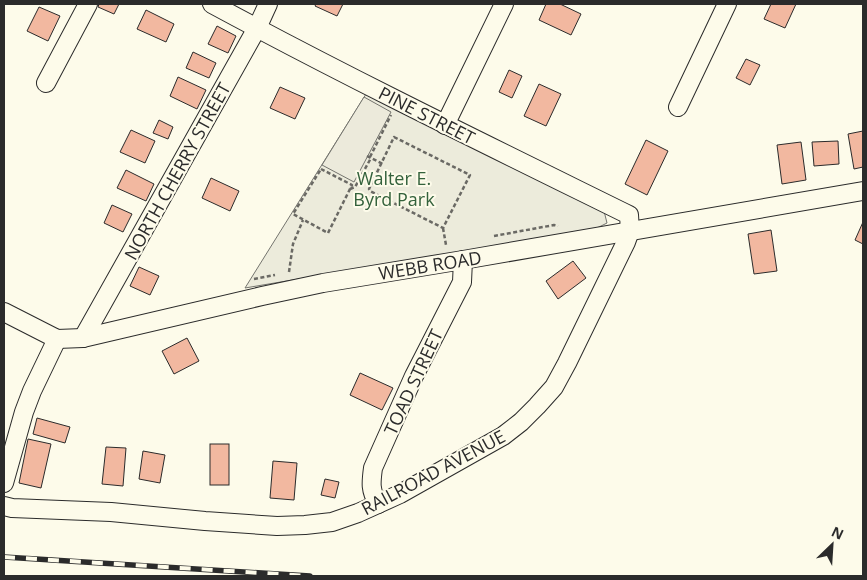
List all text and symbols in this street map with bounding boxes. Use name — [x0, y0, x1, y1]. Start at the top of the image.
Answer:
street label: NORTH CHERRY STREET — [118, 78, 236, 264]
street label: PINE STREET — [375, 80, 479, 150]
park label: Walter E. Byrd Park — [353, 166, 435, 211]
street label: WEBB ROAD — [377, 245, 483, 285]
street label: TOAD STREET — [378, 325, 448, 439]
street label: RAILROAD AVENUE — [357, 424, 509, 520]
north arrow — [807, 520, 857, 570]
text: N — [829, 522, 847, 544]

